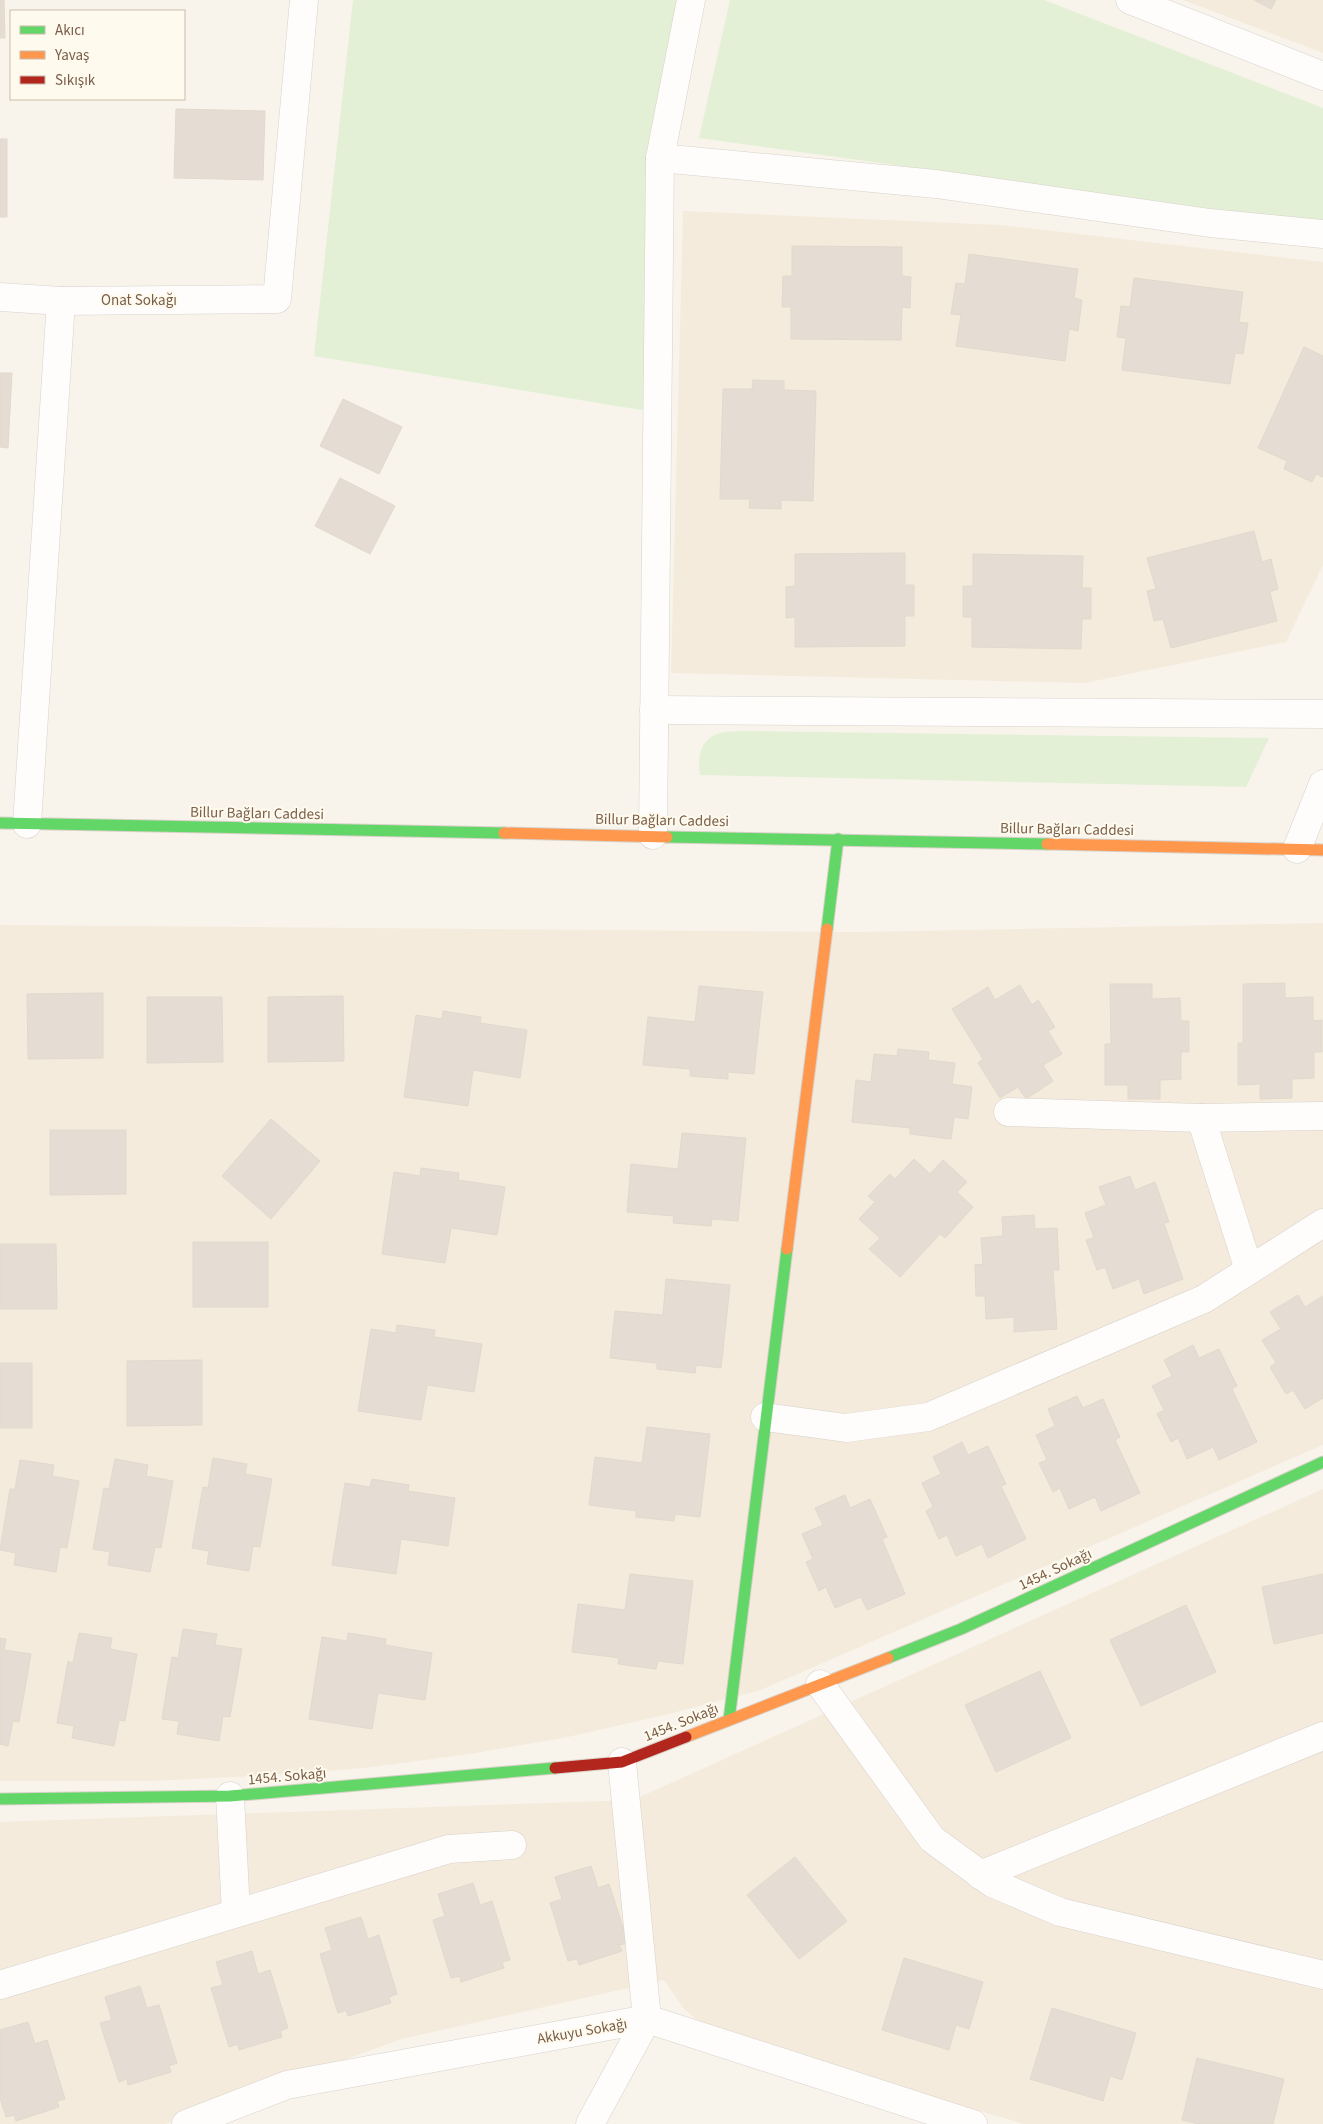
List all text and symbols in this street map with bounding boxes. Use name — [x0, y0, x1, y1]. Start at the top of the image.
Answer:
legend — [10, 10, 185, 100]
text: Akıcı — [55, 20, 85, 41]
text: Yavaş — [54, 45, 89, 66]
text: Sıkışık — [55, 70, 96, 91]
street label: Onat Sokağı — [101, 290, 177, 311]
street label: Billur Bağları Caddesi — [190, 802, 324, 825]
street label: Billur Bağları Caddesi — [595, 809, 729, 832]
street label: Billur Bağları Caddesi — [1000, 818, 1134, 841]
street label: 1454. Sokağı — [1015, 1543, 1095, 1596]
street label: 1454. Sokağı — [641, 1698, 722, 1747]
street label: 1454. Sokağı — [247, 1763, 327, 1790]
street label: Akkuyu Sokağı — [535, 2013, 629, 2050]

